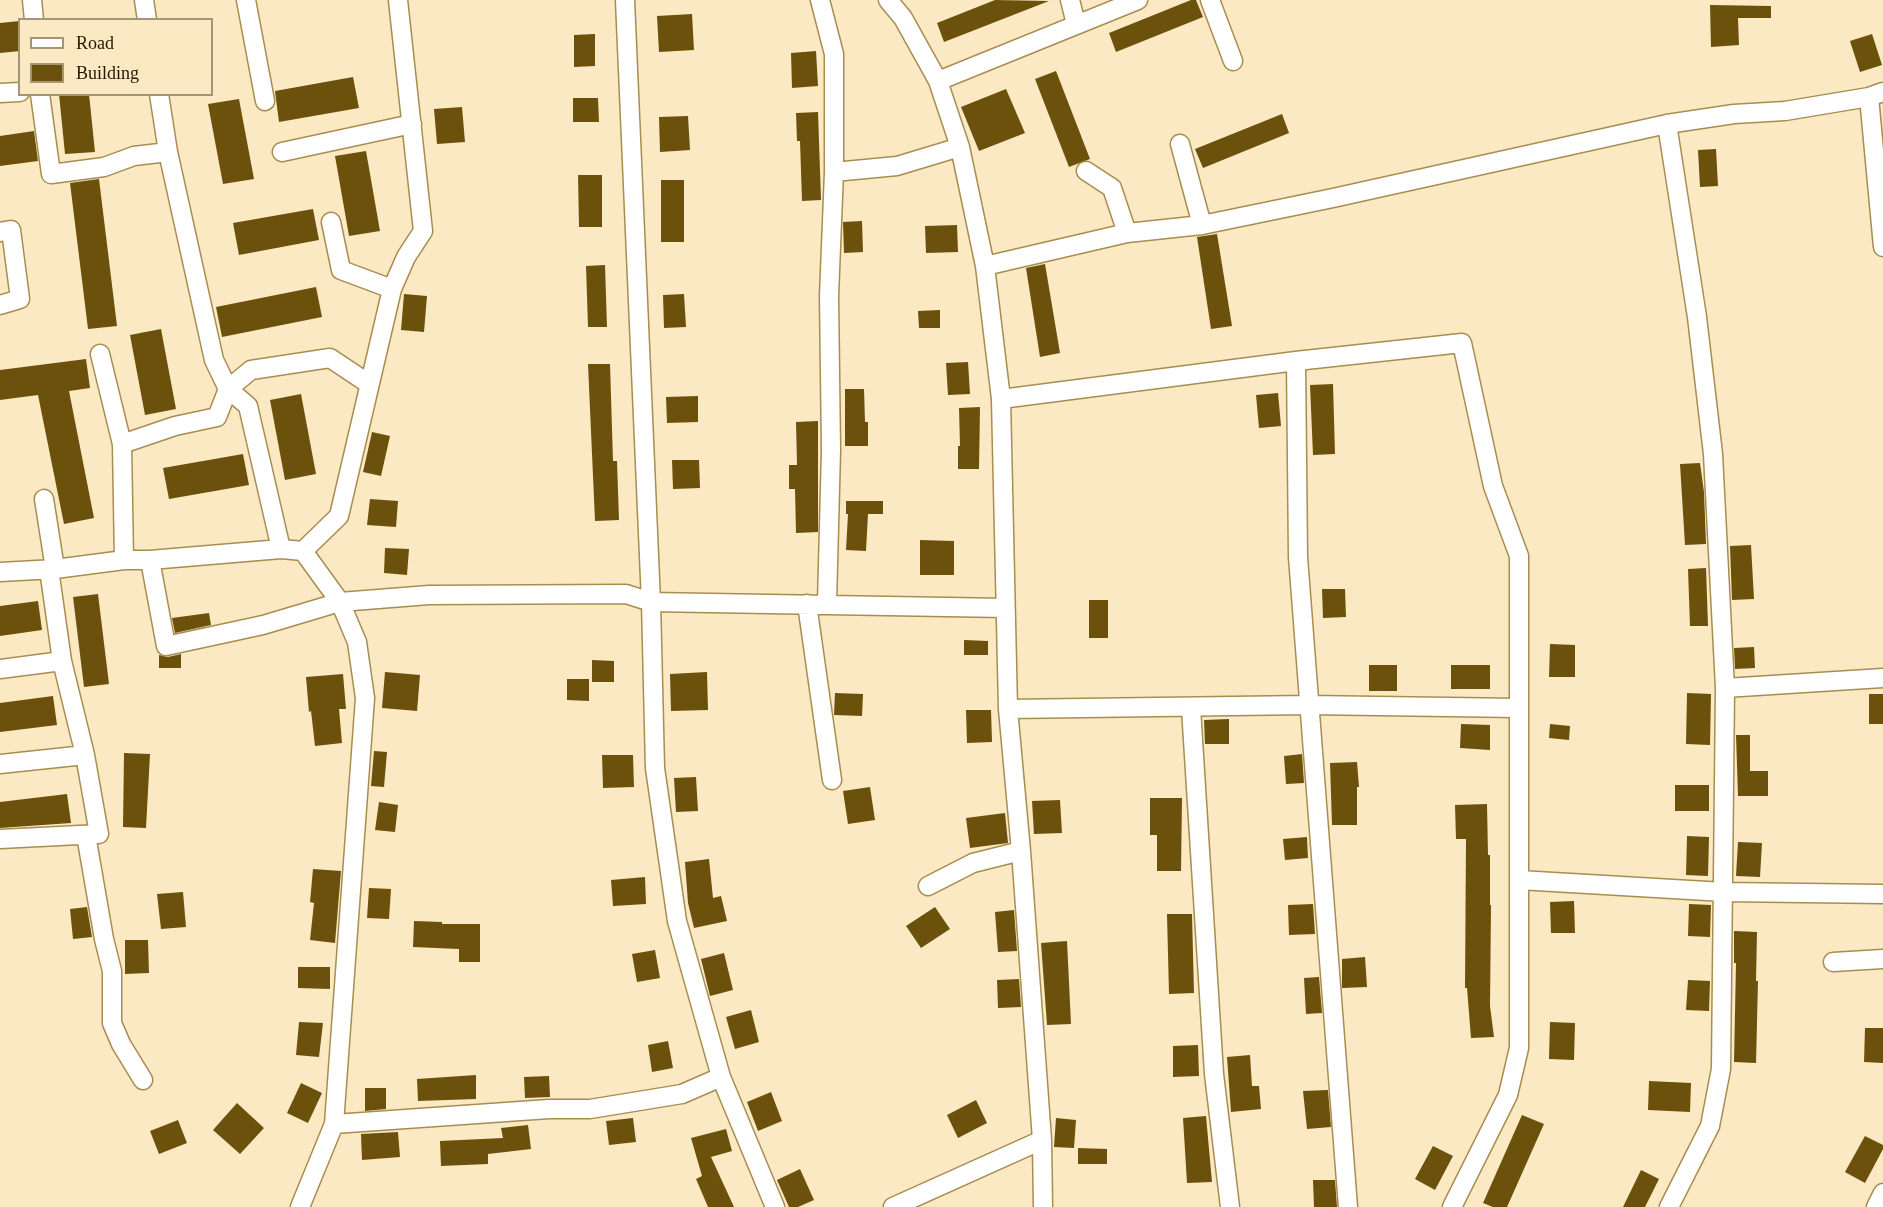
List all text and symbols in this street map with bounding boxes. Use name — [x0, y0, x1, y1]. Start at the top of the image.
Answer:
legend — [18, 18, 213, 96]
text: Road — [76, 33, 114, 53]
text: Building — [76, 63, 139, 83]

